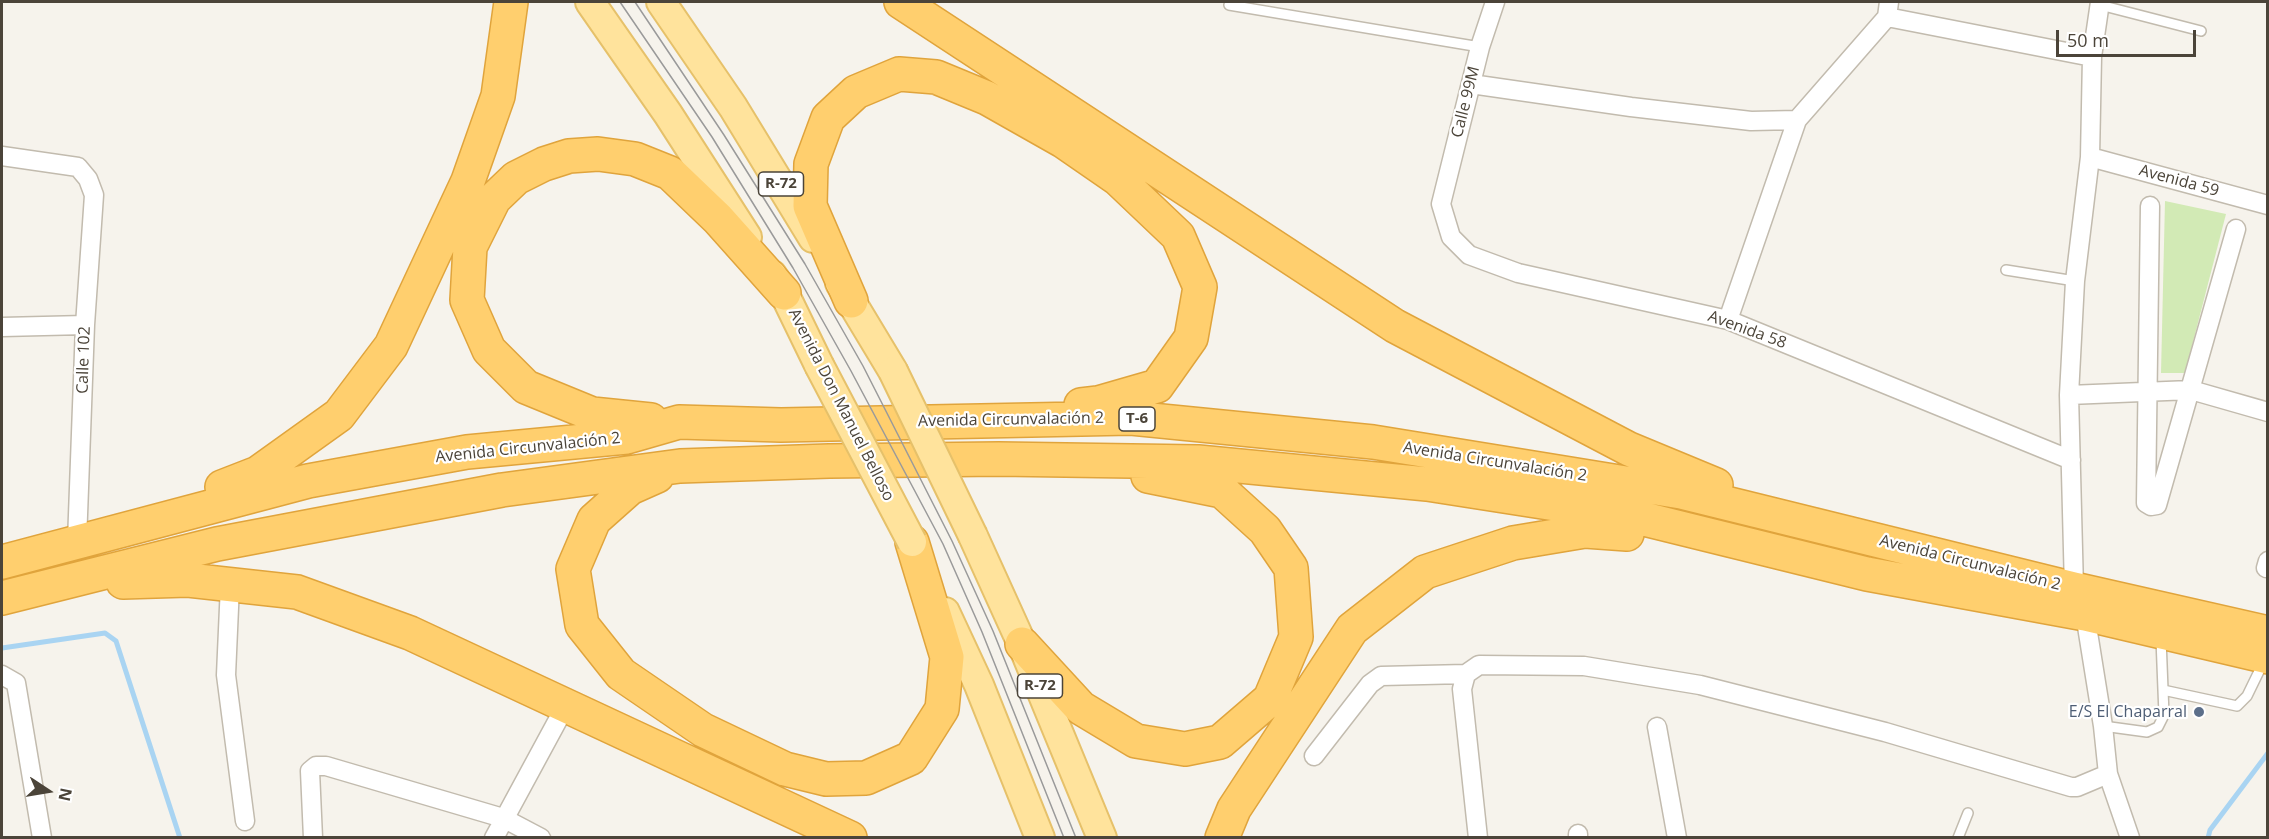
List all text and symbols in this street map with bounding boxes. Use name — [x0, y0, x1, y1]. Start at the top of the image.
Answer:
scale bar — [2059, 18, 2198, 56]
text: 50 m — [2067, 28, 2109, 52]
street label: Calle 99M — [1448, 64, 1484, 140]
street label: Avenida 59 — [2137, 161, 2221, 201]
road number: R-72 — [758, 172, 804, 196]
street label: Avenida Don Manuel Belloso — [784, 306, 898, 504]
street label: Avenida 58 — [1705, 307, 1789, 353]
street label: Calle 102 — [73, 326, 95, 394]
road number: T-6 — [1119, 407, 1155, 431]
street label: Avenida Circunvalación 2 — [918, 409, 1104, 431]
street label: Avenida Circunvalación 2 — [435, 429, 621, 467]
street label: Avenida Circunvalación 2 — [1402, 438, 1588, 486]
street label: Avenida Circunvalación 2 — [1877, 531, 2063, 595]
road number: R-72 — [1018, 674, 1062, 698]
place label: E/S El Chaparral — [2069, 702, 2187, 722]
marker: E/S El Chaparral — [2192, 705, 2206, 719]
north arrow — [18, 761, 78, 821]
text: N — [53, 786, 78, 803]

